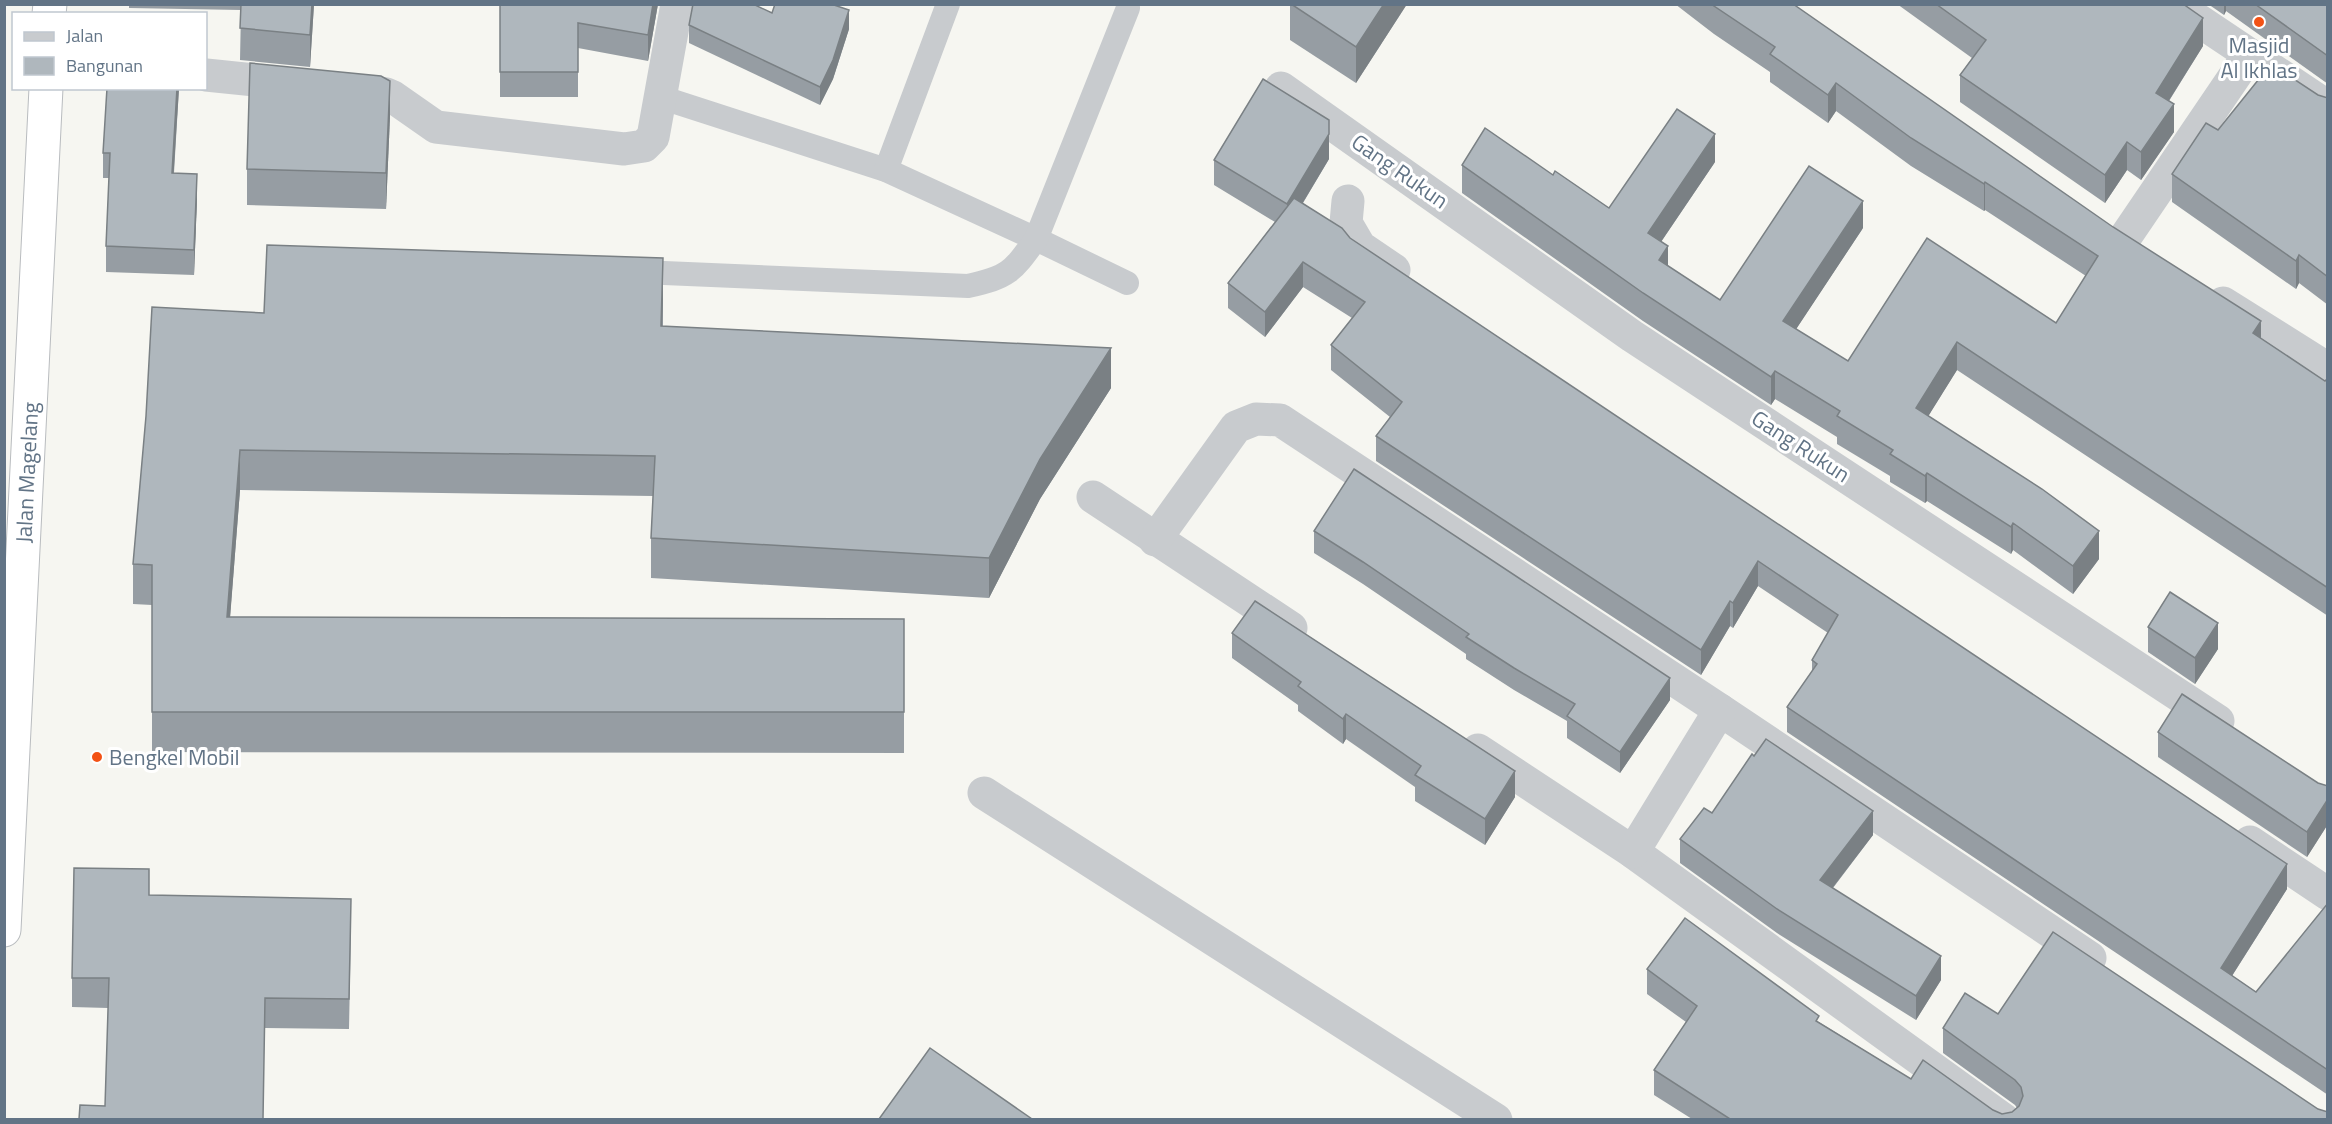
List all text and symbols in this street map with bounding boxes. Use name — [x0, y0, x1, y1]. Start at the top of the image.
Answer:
legend — [12, 12, 207, 90]
marker: Masjid Al Ikhlas — [2252, 15, 2266, 29]
text: Jalan — [66, 22, 103, 49]
place label: Masjid Al Ikhlas — [2220, 28, 2298, 87]
text: Bangunan — [66, 52, 143, 79]
street label: Gang Rukun — [1344, 125, 1456, 217]
street label: Jalan Magelang — [6, 401, 47, 544]
street label: Gang Rukun — [1745, 401, 1857, 491]
place label: Bengkel Mobil — [109, 740, 240, 774]
marker: Bengkel Mobil — [90, 750, 104, 764]

